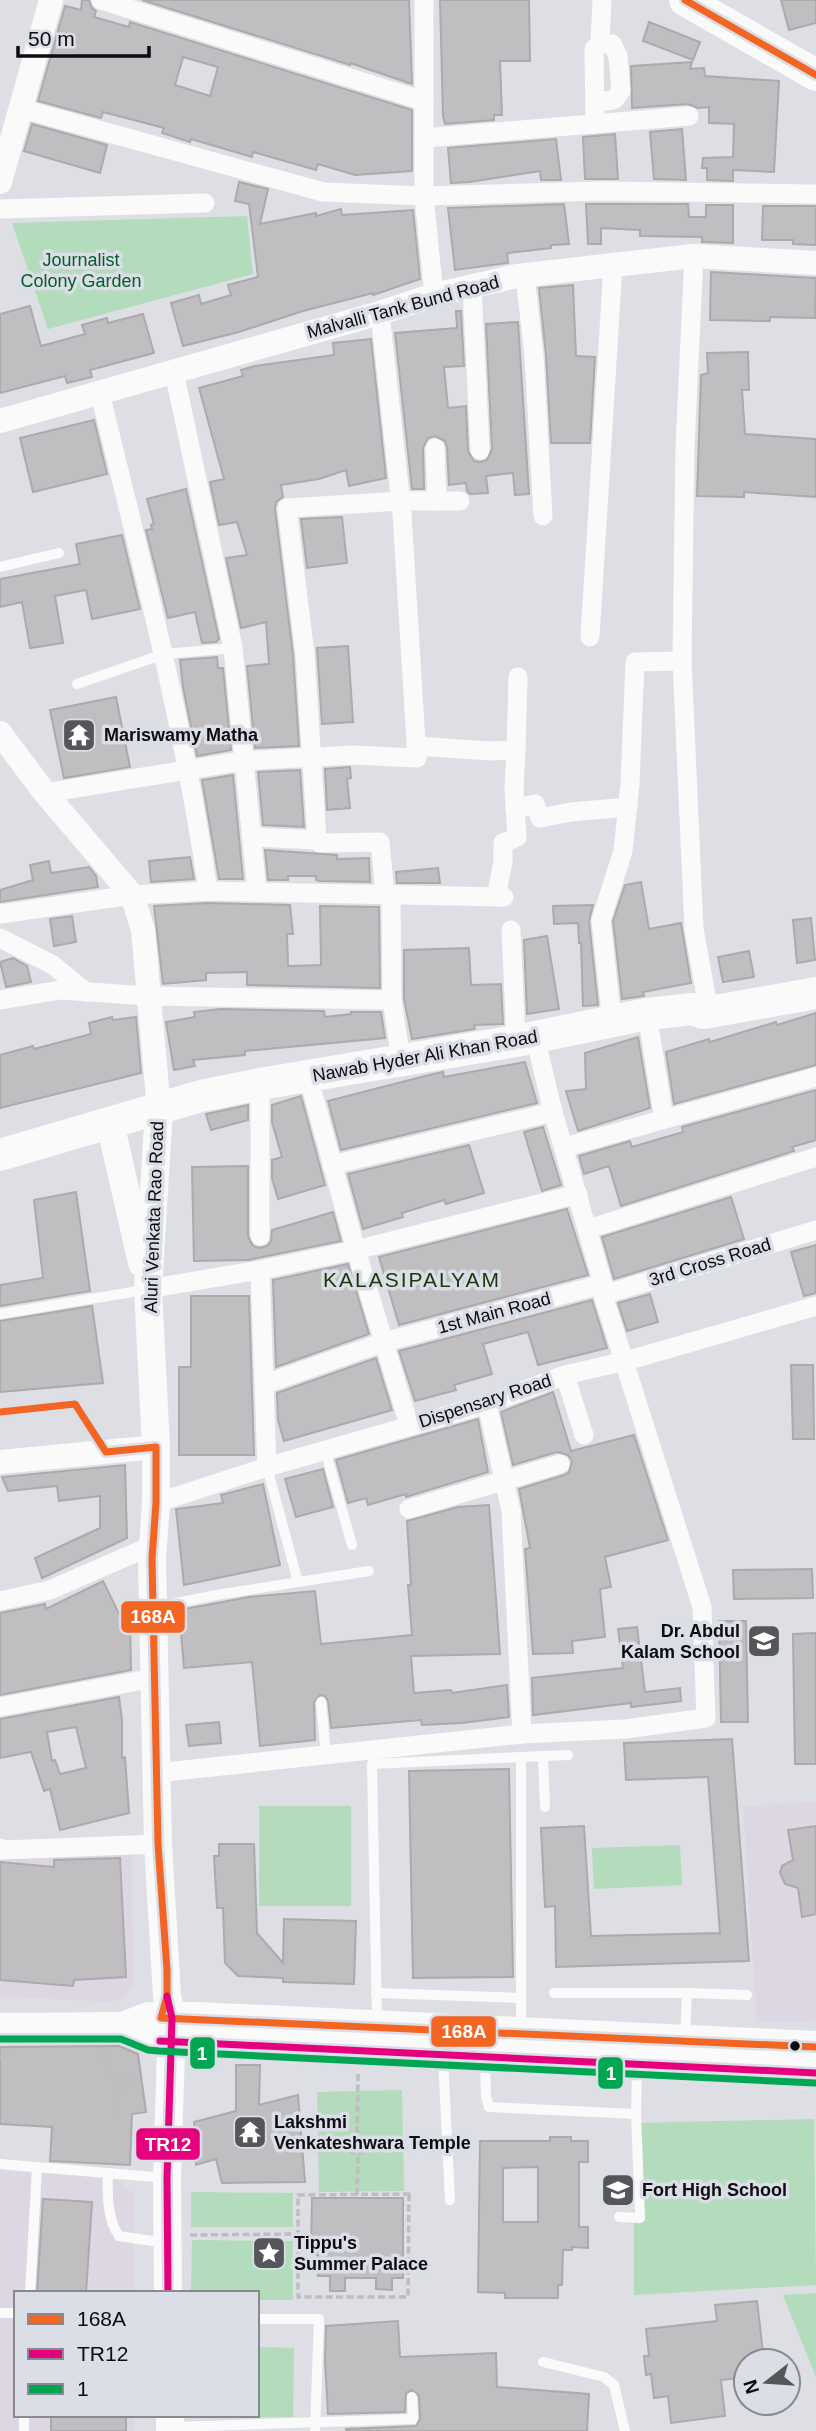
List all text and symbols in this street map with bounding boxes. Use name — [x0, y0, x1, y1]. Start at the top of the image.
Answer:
scale bar — [18, 14, 149, 58]
text: 50 m — [28, 27, 75, 50]
park label: Journalist Colony Garden — [20, 250, 142, 291]
street label: Malvalli Tank Bund Road — [305, 272, 501, 342]
temple icon: Mariswamy Matha — [60, 716, 98, 754]
place label: Mariswamy Matha — [104, 725, 259, 745]
street label: Nawab Hyder Ali Khan Road — [311, 1026, 539, 1086]
street label: Aluri Venkata Rao Road — [141, 1121, 167, 1313]
street label: 3rd Cross Road — [647, 1234, 773, 1290]
district label: KALASIPALYAM — [323, 1268, 501, 1291]
street label: 1st Main Road — [435, 1288, 553, 1338]
street label: Dispensary Road — [416, 1370, 554, 1432]
line badge: 168A — [120, 1600, 186, 1634]
text: 168A — [130, 1606, 176, 1627]
place label: Dr. Abdul Kalam School — [621, 1621, 740, 1662]
school or university icon: Dr. Abdul Kalam School — [745, 1622, 783, 1660]
line badge: 168A — [430, 2015, 497, 2048]
text: 168A — [441, 2021, 487, 2042]
line badge: 1 — [189, 2036, 216, 2070]
unlabelled marker — [788, 2039, 802, 2053]
text: 1 — [197, 2043, 208, 2064]
line badge: 1 — [597, 2056, 624, 2090]
text: 1 — [606, 2063, 617, 2084]
place label: Lakshmi Venkateshwara Temple — [274, 2112, 471, 2153]
temple icon: Lakshmi Venkateshwara Temple — [231, 2113, 269, 2151]
line badge: TR12 — [135, 2127, 201, 2161]
text: TR12 — [145, 2134, 191, 2155]
school or university icon: Fort High School — [599, 2171, 637, 2209]
place label: Fort High School — [642, 2180, 787, 2200]
place label: Tippu's Summer Palace — [294, 2233, 428, 2274]
place icon: Tippu's Summer Palace — [250, 2234, 288, 2272]
legend — [14, 2291, 259, 2417]
text: 168A — [77, 2307, 126, 2330]
text: TR12 — [77, 2342, 128, 2365]
north arrow — [732, 2347, 802, 2417]
text: 1 — [77, 2377, 89, 2400]
text: N — [739, 2377, 763, 2396]

